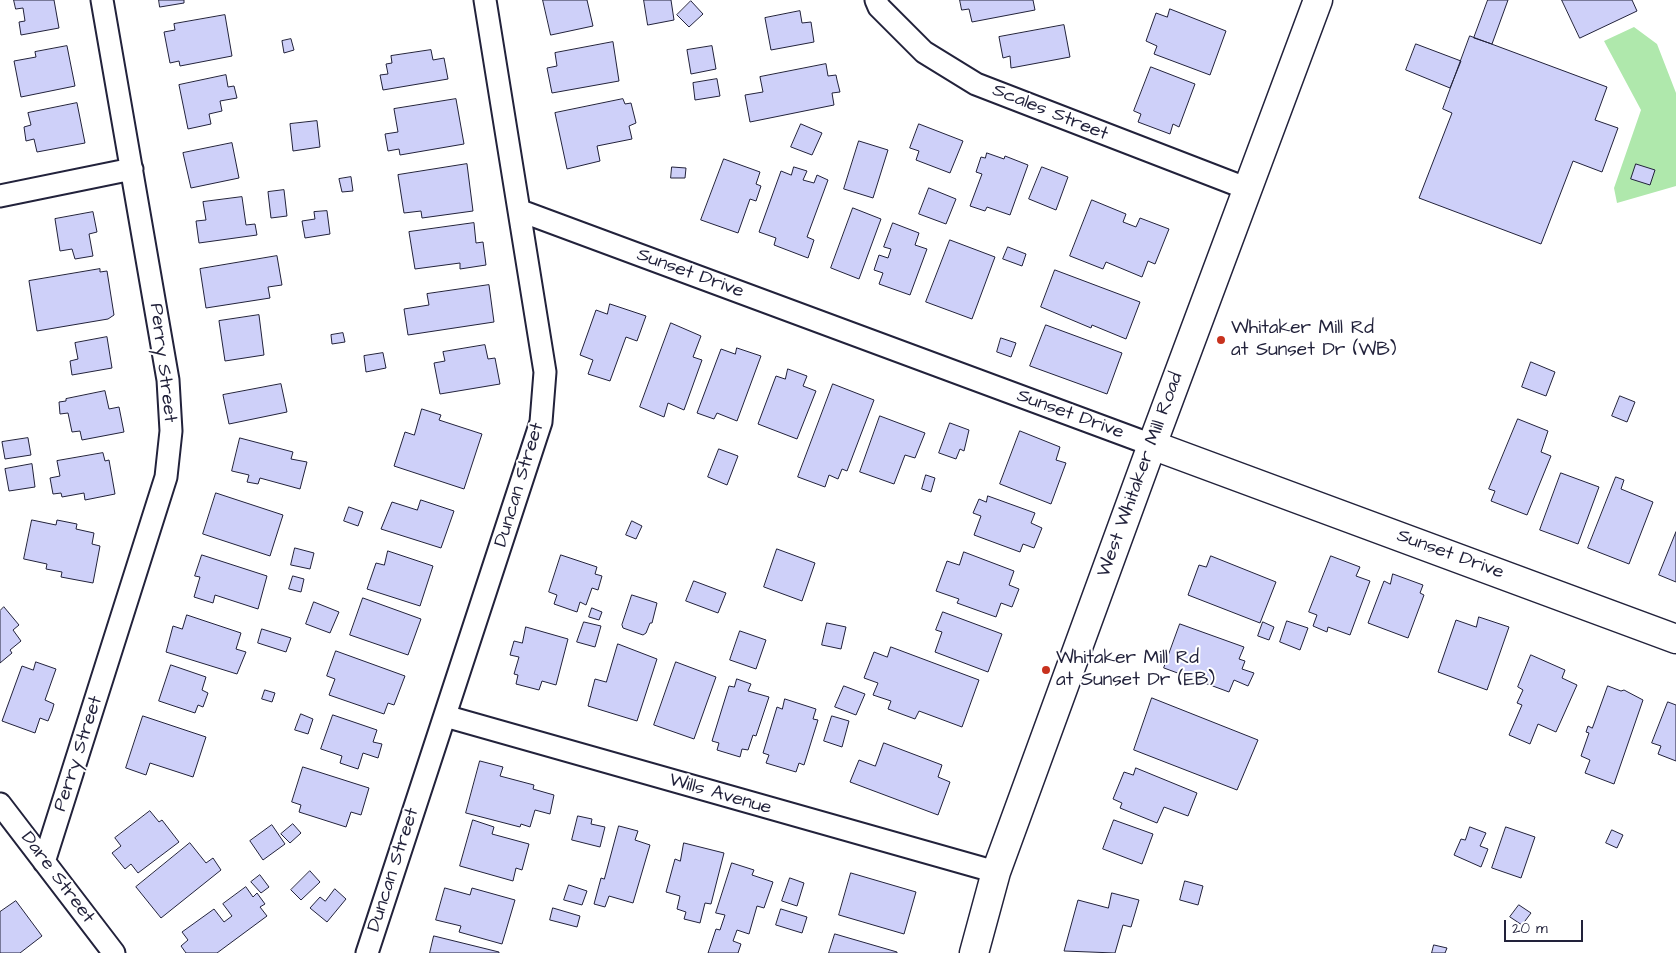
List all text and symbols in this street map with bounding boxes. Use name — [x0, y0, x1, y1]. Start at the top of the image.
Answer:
street label: Scales Street — [989, 79, 1111, 147]
street label: Sunset Drive — [633, 244, 747, 304]
street label: Perry Street — [143, 302, 181, 424]
place label: Whitaker Mill Rd at Sunset Dr (WB) — [1231, 318, 1397, 362]
marker: Whitaker Mill Rd at Sunset Dr (WB) — [1215, 334, 1227, 346]
street label: West Whitaker Mill Road — [1093, 369, 1189, 581]
street label: Sunset Drive — [1013, 385, 1127, 445]
street label: Duncan Street — [490, 420, 550, 550]
street label: Sunset Drive — [1393, 525, 1507, 585]
place label: Whitaker Mill Rd at Sunset Dr (EB) — [1056, 648, 1215, 692]
marker: Whitaker Mill Rd at Sunset Dr (EB) — [1040, 664, 1052, 676]
street label: Perry Street — [50, 693, 108, 815]
street label: Wills Avenue — [666, 769, 774, 821]
street label: Duncan Street — [363, 805, 425, 935]
street label: Dare Street — [15, 828, 99, 928]
scale bar — [1506, 910, 1585, 942]
text: 20 m — [1512, 918, 1548, 939]

